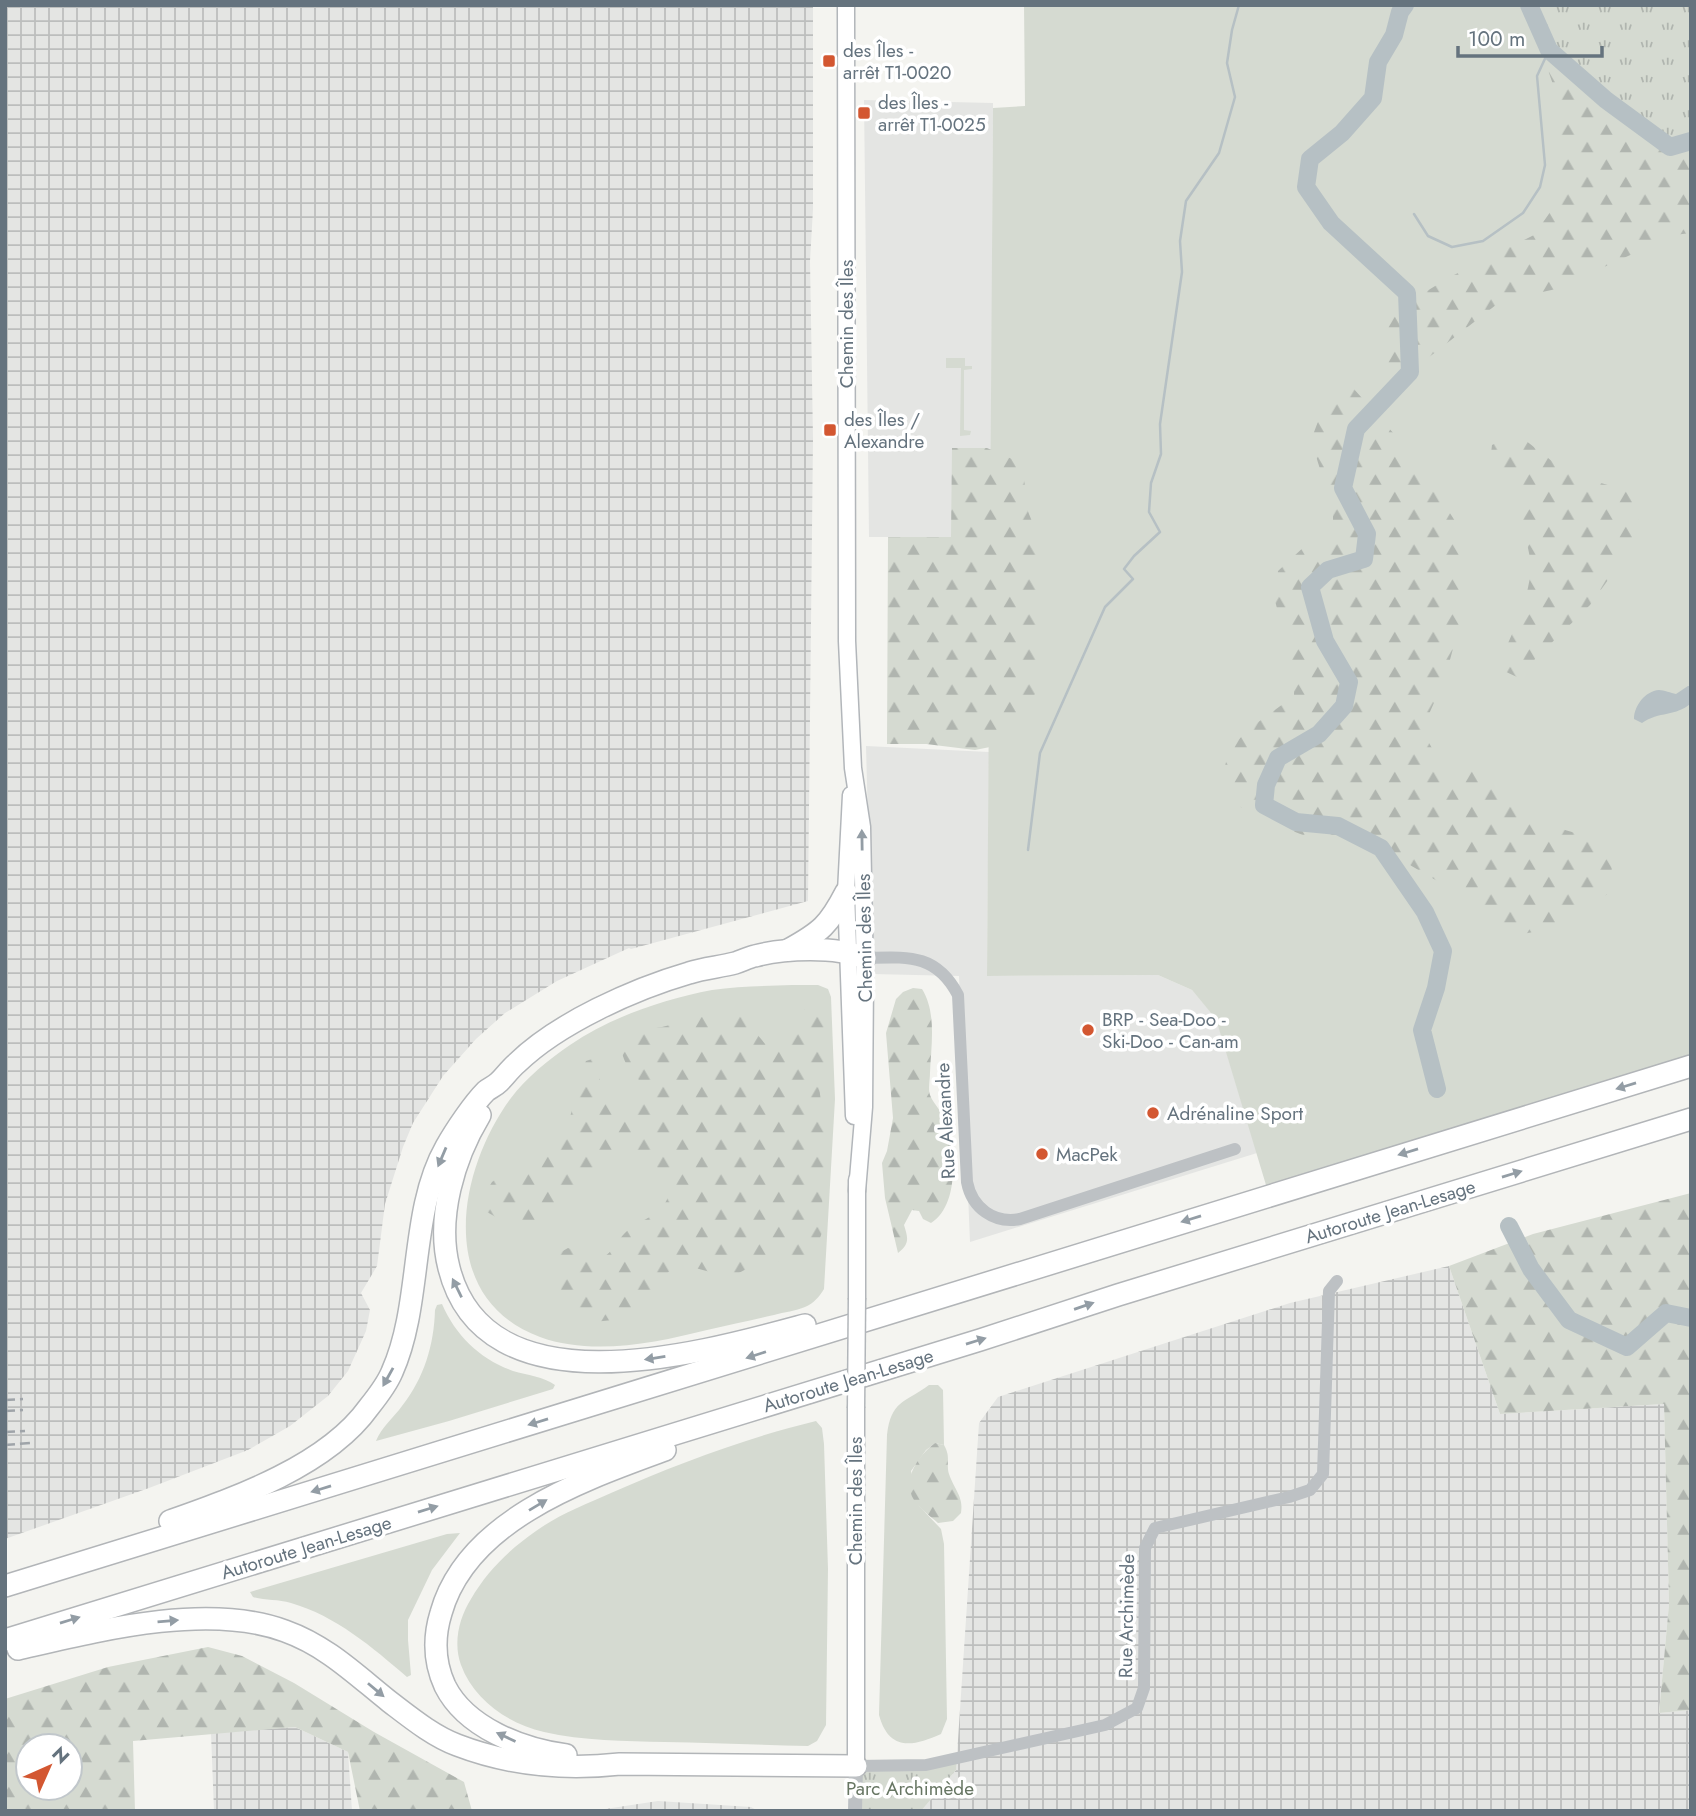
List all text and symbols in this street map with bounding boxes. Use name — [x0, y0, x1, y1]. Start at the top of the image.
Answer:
scale bar — [1458, 14, 1602, 58]
text: 100 m — [1468, 24, 1525, 54]
place label: des Îles - arrêt T1-0020 — [843, 37, 951, 86]
marker: des Îles - arrêt T1-0020 — [821, 53, 837, 69]
place label: des Îles - arrêt T1-0025 — [878, 89, 986, 138]
marker: des Îles - arrêt T1-0025 — [856, 105, 872, 121]
street label: Chemin des Îles — [833, 259, 860, 388]
place label: des Îles / Alexandre — [844, 406, 925, 455]
marker: des Îles / Alexandre — [822, 422, 838, 438]
one-way arrow — [856, 829, 868, 851]
street label: Chemin des Îles — [850, 873, 879, 1003]
place label: BRP - Sea-Doo - Ski-Doo - Can-am — [1102, 1006, 1239, 1055]
marker: BRP - Sea-Doo - Ski-Doo - Can-am — [1080, 1022, 1096, 1038]
street label: Rue Alexandre — [929, 1062, 962, 1180]
one-way arrow — [1615, 1081, 1636, 1091]
place label: Adrénaline Sport — [1167, 1100, 1303, 1127]
marker: Adrénaline Sport — [1145, 1105, 1161, 1121]
place label: MacPek — [1056, 1141, 1118, 1168]
marker: MacPek — [1034, 1146, 1050, 1162]
one-way arrow — [436, 1147, 447, 1168]
one-way arrow — [1397, 1148, 1418, 1158]
one-way arrow — [1502, 1168, 1523, 1178]
street label: Autoroute Jean-Lesage — [1302, 1173, 1479, 1250]
one-way arrow — [1180, 1215, 1201, 1225]
one-way arrow — [451, 1278, 462, 1298]
one-way arrow — [1074, 1301, 1095, 1311]
one-way arrow — [966, 1336, 987, 1346]
street label: Autoroute Jean-Lesage — [760, 1342, 937, 1419]
one-way arrow — [745, 1350, 766, 1360]
one-way arrow — [644, 1353, 666, 1364]
one-way arrow — [383, 1367, 395, 1387]
one-way arrow — [528, 1417, 549, 1428]
street label: Chemin des Îles — [842, 1436, 869, 1565]
one-way arrow — [310, 1484, 331, 1494]
one-way arrow — [528, 1499, 547, 1511]
one-way arrow — [418, 1504, 439, 1514]
street label: Autoroute Jean-Lesage — [218, 1509, 395, 1586]
street label: Rue Archimède — [1112, 1554, 1141, 1678]
one-way arrow — [60, 1614, 81, 1624]
one-way arrow — [158, 1615, 180, 1626]
one-way arrow — [368, 1682, 385, 1697]
one-way arrow — [496, 1731, 516, 1743]
north arrow — [14, 1732, 84, 1802]
text: N — [46, 1740, 76, 1770]
park label: Parc Archimède — [846, 1775, 974, 1802]

